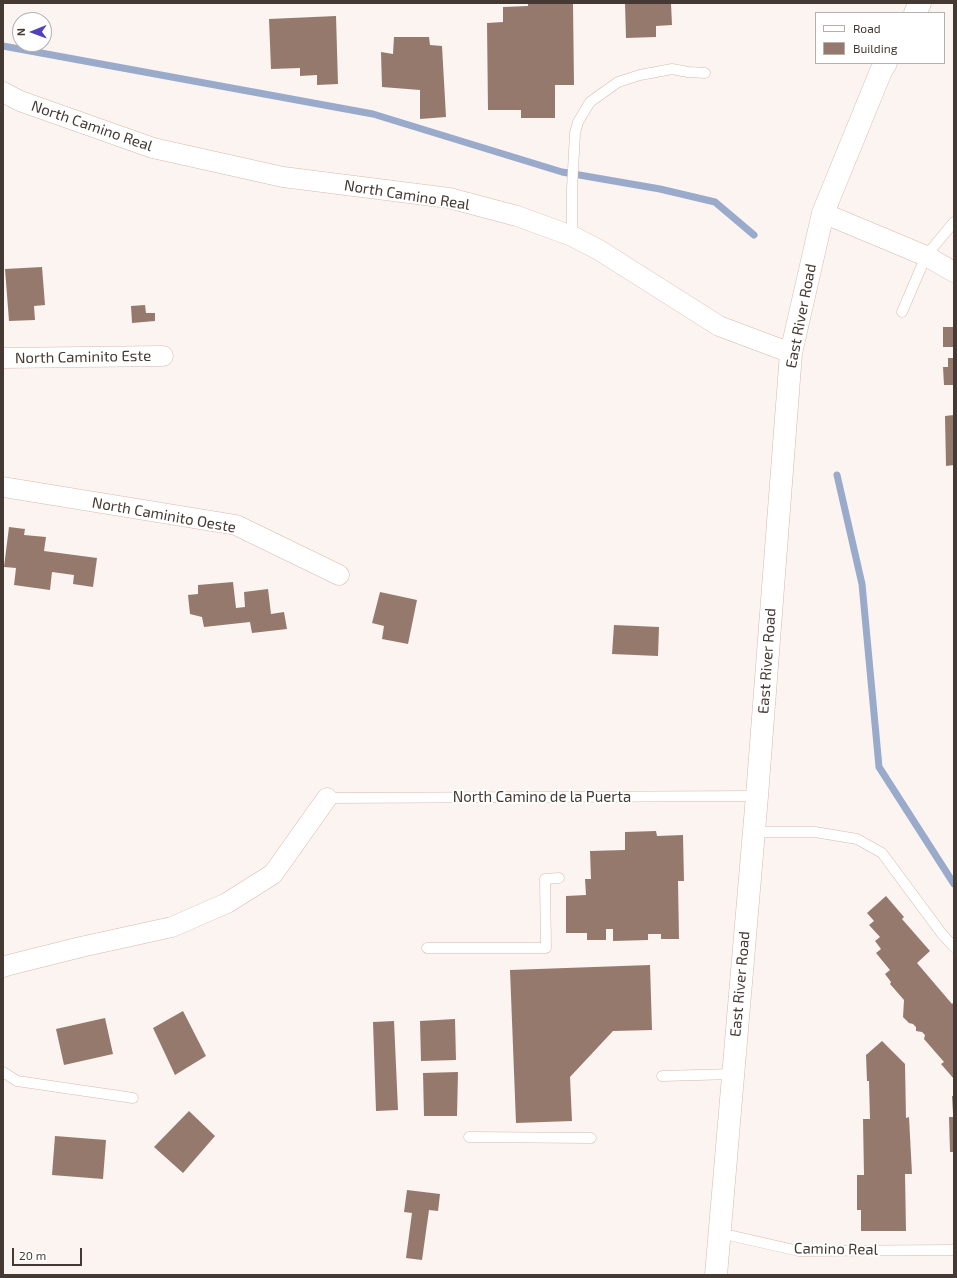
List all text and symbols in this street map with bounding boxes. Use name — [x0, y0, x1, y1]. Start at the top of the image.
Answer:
north arrow — [12, 12, 52, 52]
legend — [815, 12, 945, 64]
text: Road — [853, 21, 881, 35]
text: N — [14, 28, 27, 36]
text: Building — [853, 41, 897, 55]
street label: North Camino Real — [29, 97, 155, 155]
street label: North Camino Real — [343, 176, 471, 214]
street label: East River Road — [782, 262, 820, 370]
street label: North Caminito Este — [15, 347, 151, 367]
street label: North Caminito Oeste — [91, 493, 237, 537]
street label: East River Road — [754, 607, 780, 715]
street label: North Camino de la Puerta — [453, 788, 631, 806]
street label: East River Road — [726, 930, 754, 1038]
street label: Camino Real — [794, 1239, 878, 1259]
scale bar — [14, 1240, 84, 1266]
text: 20 m — [19, 1248, 46, 1262]

